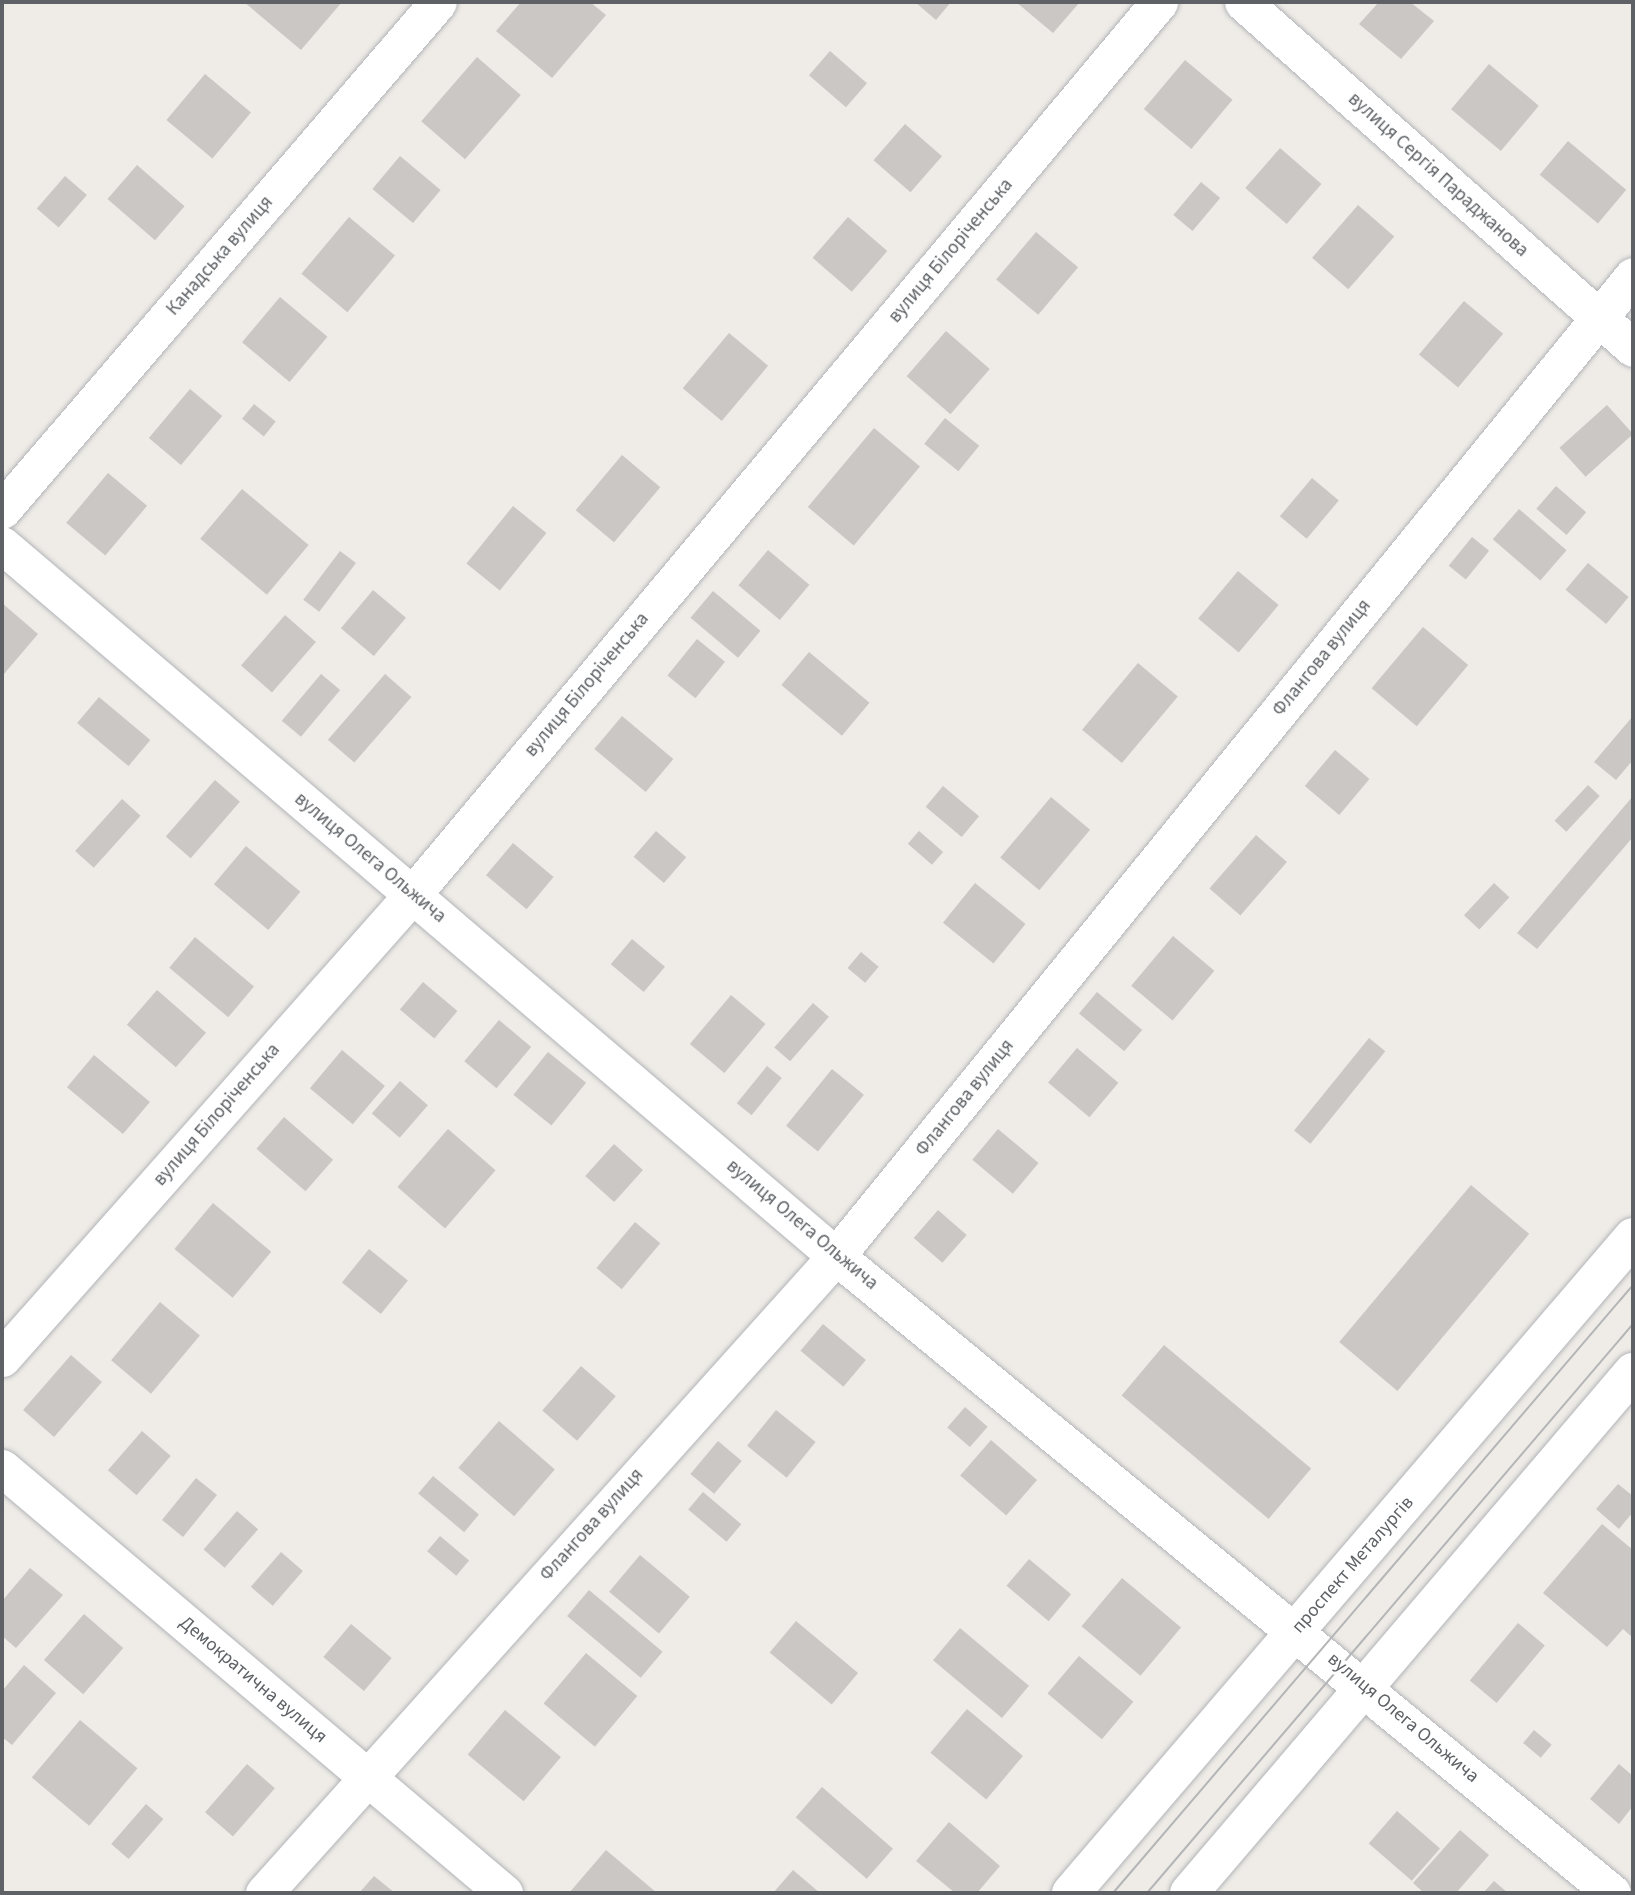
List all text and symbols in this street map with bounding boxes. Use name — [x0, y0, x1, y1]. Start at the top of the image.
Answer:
street label: вулиця Сергія Параджанова — [1343, 88, 1533, 262]
street label: вулиця Білоріченська — [884, 174, 1018, 328]
street label: Канадська вулиця — [162, 192, 278, 320]
street label: Флангова вулиця — [1268, 595, 1376, 721]
street label: вулиця Білоріченська — [520, 608, 654, 762]
street label: вулиця Олега Ольжича — [290, 788, 450, 928]
street label: Флангова вулиця — [911, 1035, 1019, 1161]
street label: вулиця Білоріченська — [149, 1039, 285, 1191]
street label: вулиця Олега Ольжича — [722, 1155, 882, 1295]
street label: Флангова вулиця — [535, 1464, 649, 1586]
street label: проспект Металургів — [1287, 1492, 1419, 1638]
street label: Демократична вулиця — [175, 1612, 331, 1748]
street label: вулиця Олега Ольжича — [1323, 1648, 1483, 1788]

